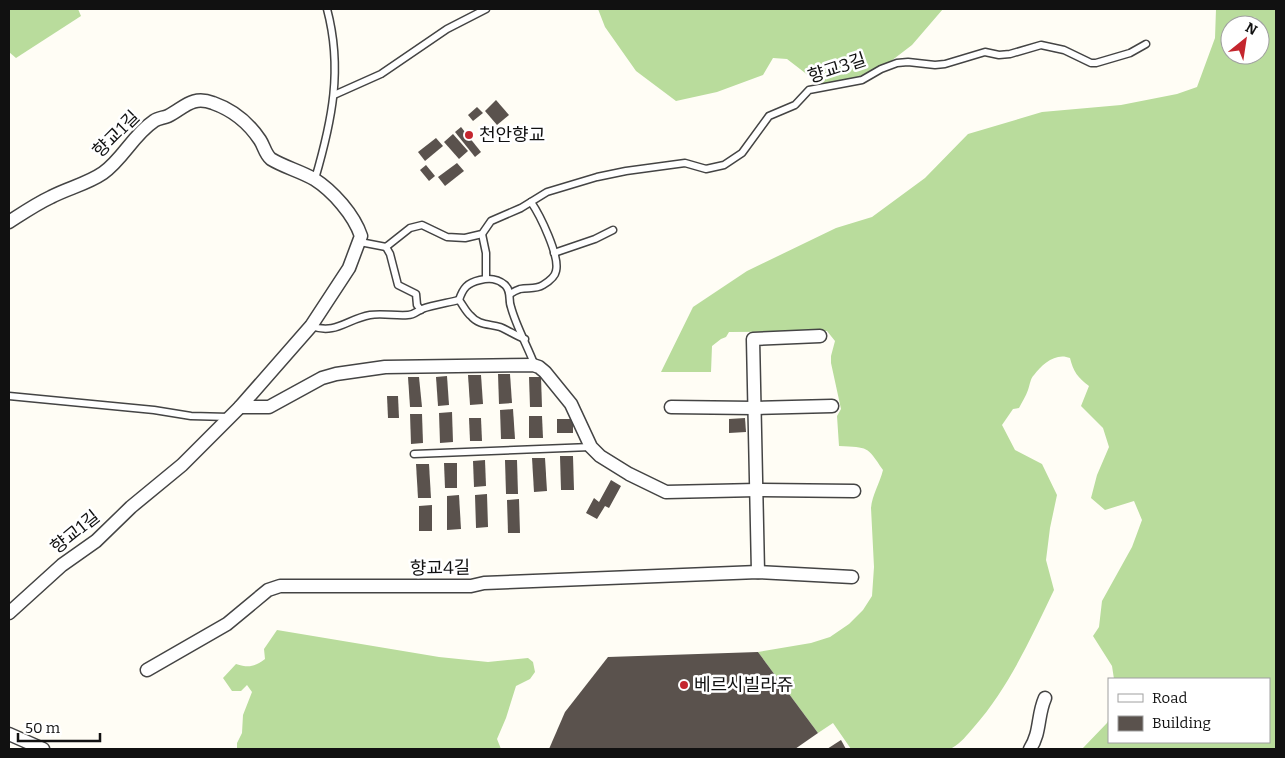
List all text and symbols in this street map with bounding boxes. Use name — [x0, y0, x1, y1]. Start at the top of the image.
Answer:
north arrow — [1220, 15, 1270, 65]
text: N — [1242, 19, 1260, 39]
street label: 향교3길 — [805, 48, 869, 88]
street label: 향교1길 — [88, 106, 144, 162]
place label: 천안향교 — [479, 124, 545, 146]
marker: 천안향교 — [463, 129, 475, 141]
street label: 향교1길 — [46, 506, 104, 558]
street label: 향교4길 — [410, 556, 470, 580]
place label: 베르시빌라쥬 — [694, 674, 793, 696]
legend — [1108, 678, 1270, 743]
marker: 베르시빌라쥬 — [678, 679, 690, 691]
text: Road — [1152, 689, 1187, 707]
scale bar — [18, 710, 100, 742]
text: Building — [1152, 714, 1211, 732]
text: 50 m — [25, 719, 61, 737]

